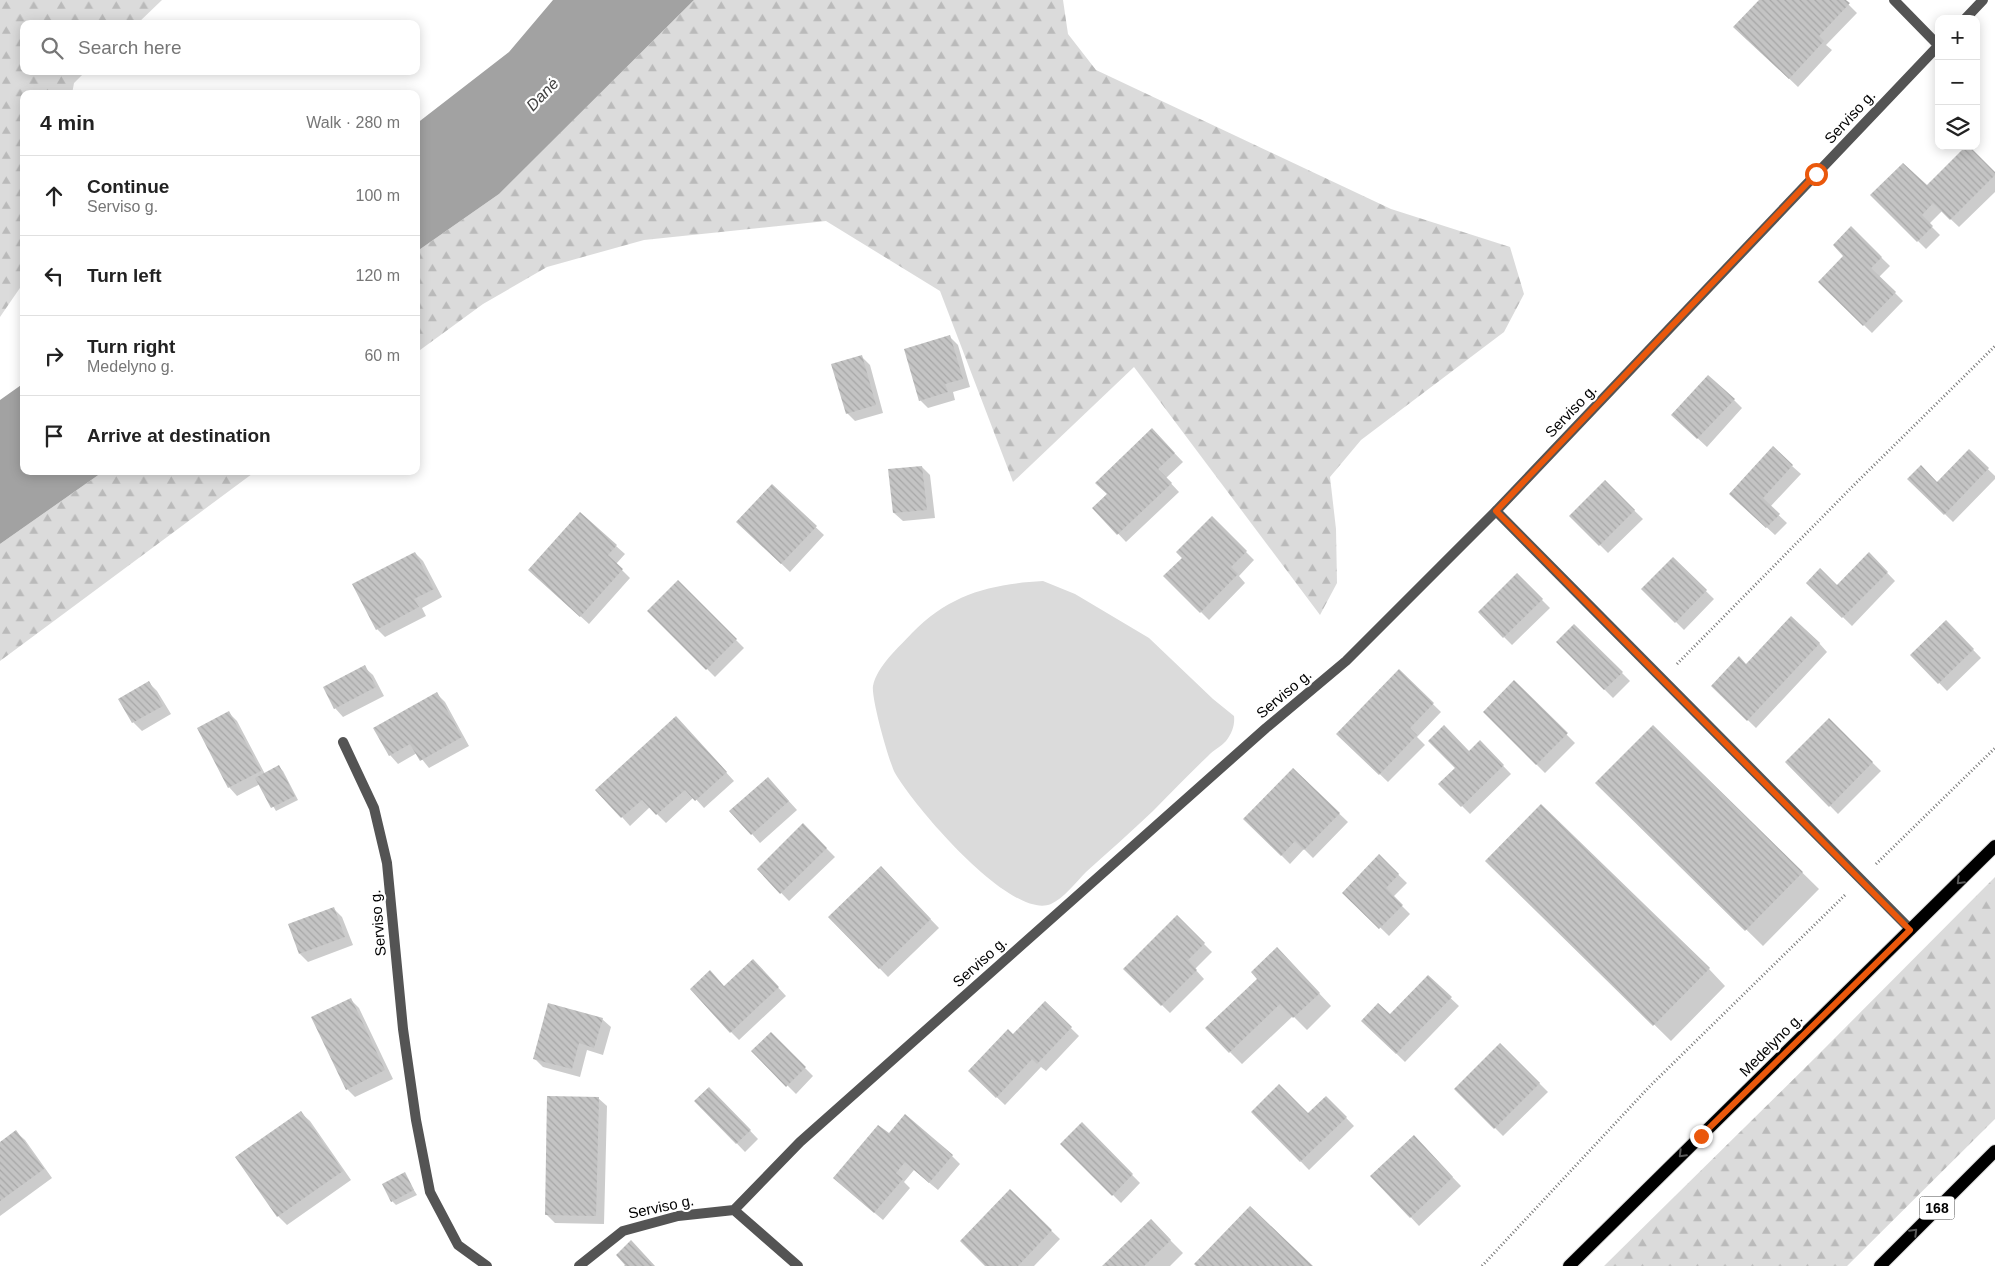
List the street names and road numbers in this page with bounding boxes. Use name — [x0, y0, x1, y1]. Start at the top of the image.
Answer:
street label: Serviso g. — [1821, 86, 1879, 147]
street label: Serviso g. — [1541, 381, 1600, 441]
street label: Serviso g. — [1253, 666, 1315, 722]
street label: Serviso g. — [366, 889, 389, 957]
street label: Serviso g. — [949, 933, 1010, 990]
street label: Medelyno g. — [1736, 1010, 1806, 1080]
street label: Serviso g. — [627, 1191, 695, 1222]
road number: 168 — [1920, 1196, 1954, 1220]

